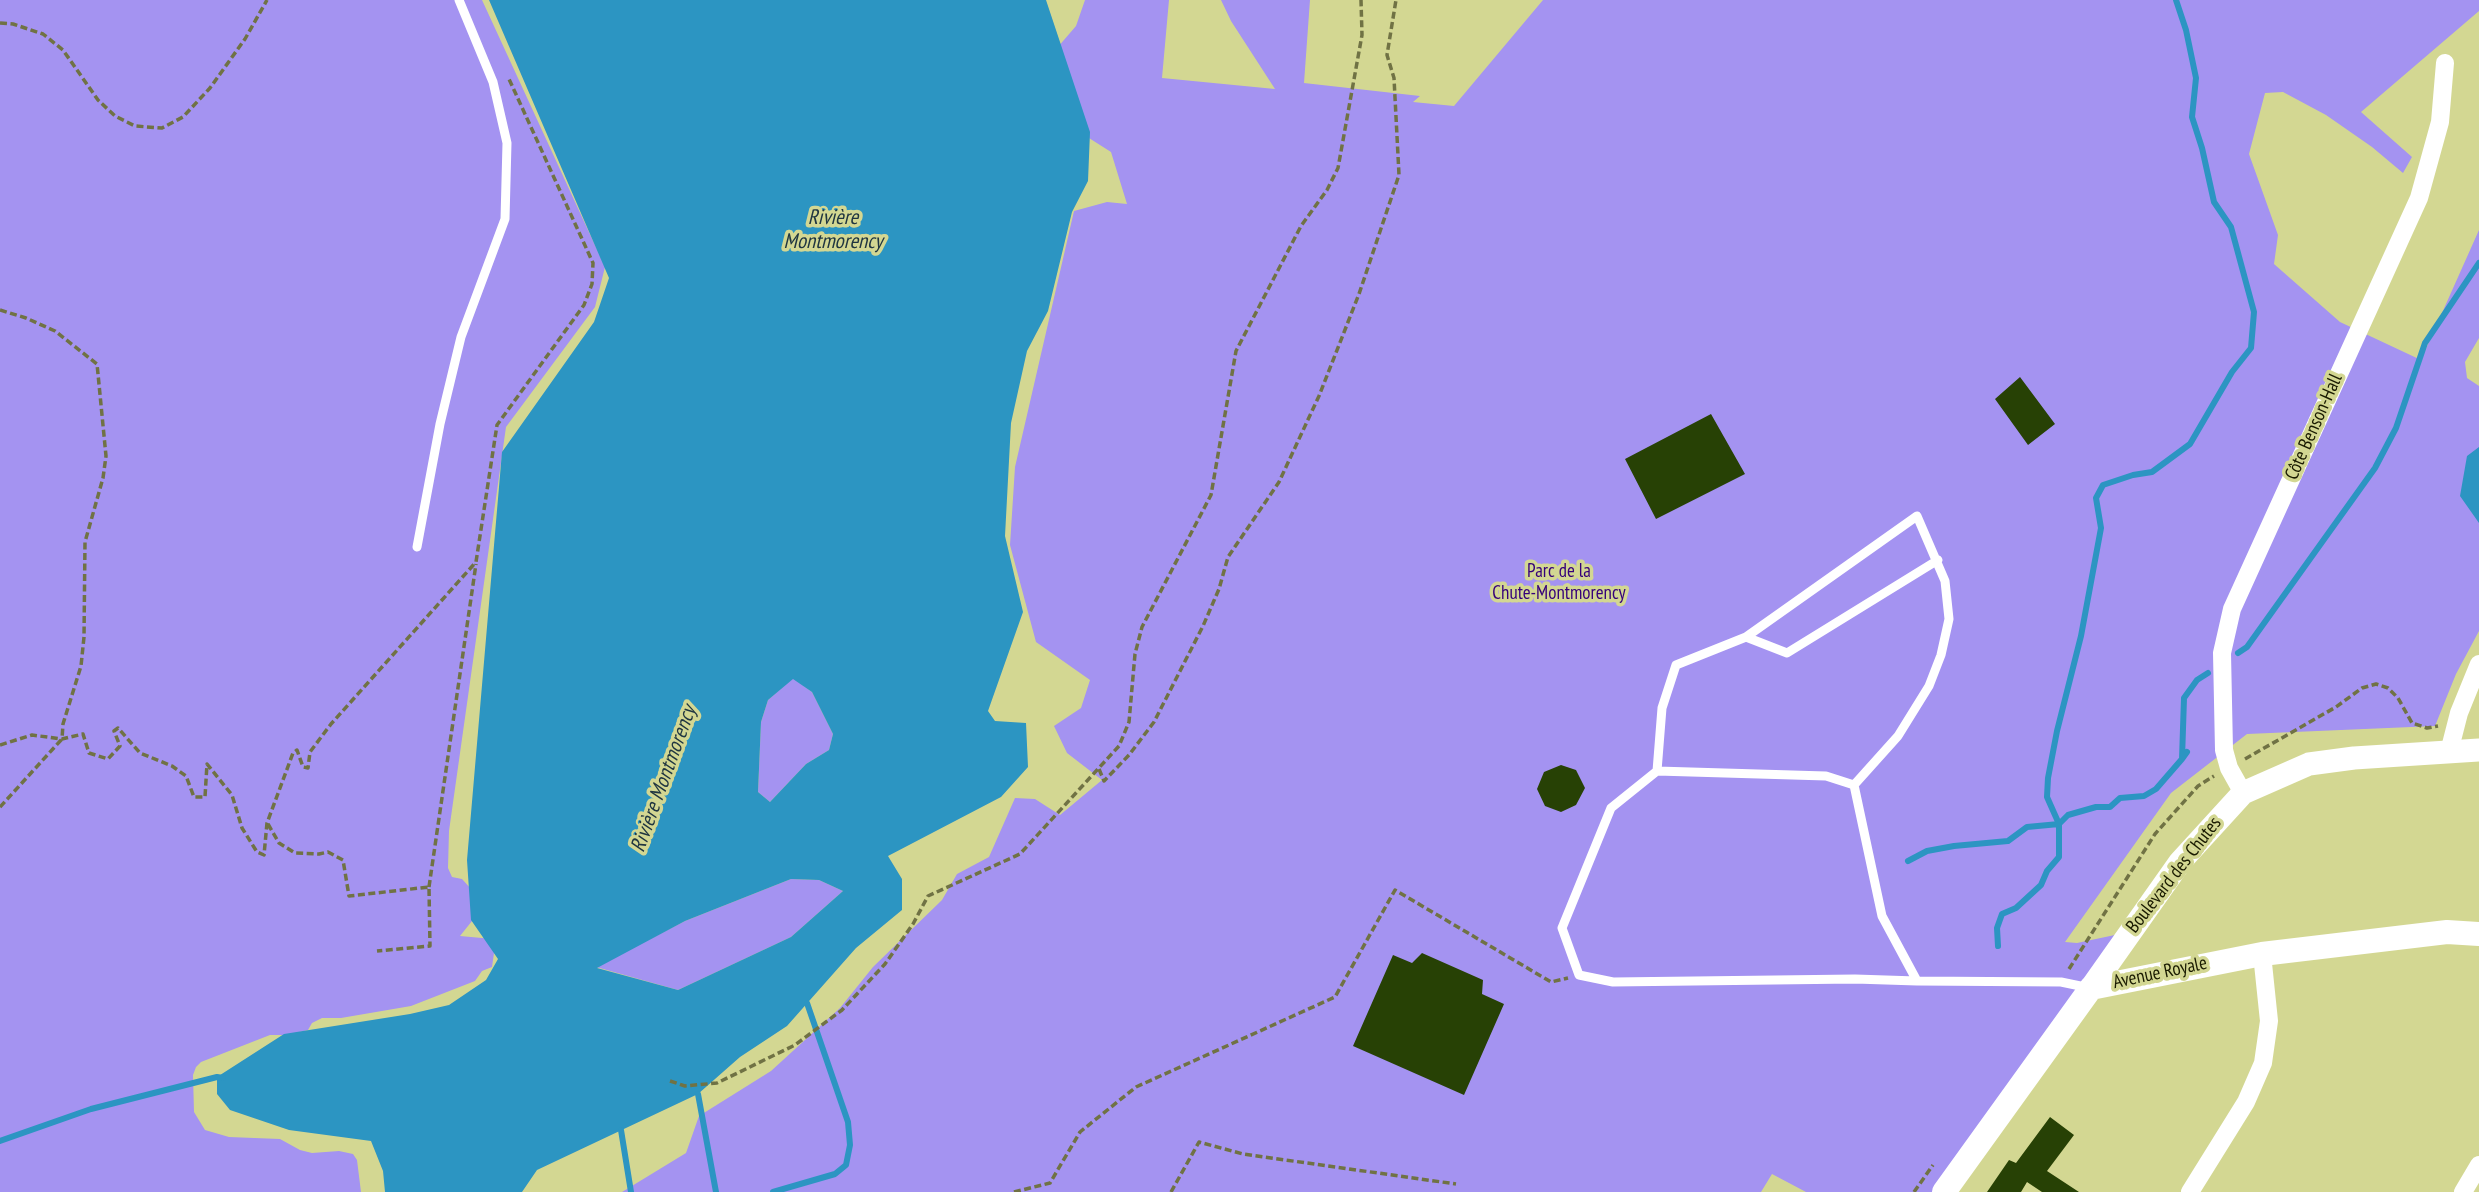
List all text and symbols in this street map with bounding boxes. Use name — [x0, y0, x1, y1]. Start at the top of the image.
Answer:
water label: Rivière Montmorency — [784, 205, 882, 255]
street label: Côte Benson-Hall — [2280, 370, 2348, 484]
park label: Parc de la Chute-Montmorency — [1492, 561, 1626, 605]
water label: Rivière Montmorency — [626, 702, 702, 856]
street label: Boulevard des Chutes — [2122, 812, 2226, 938]
street label: Avenue Royale — [2111, 952, 2209, 994]

